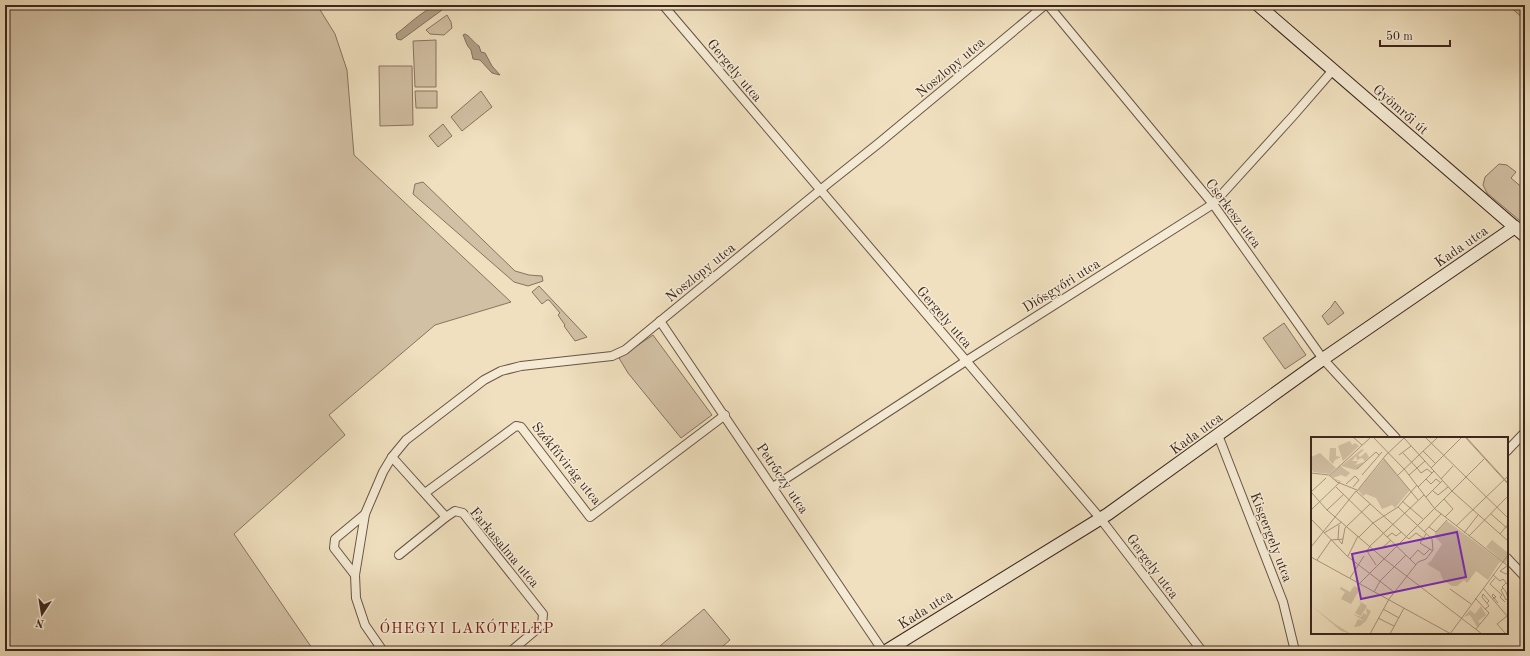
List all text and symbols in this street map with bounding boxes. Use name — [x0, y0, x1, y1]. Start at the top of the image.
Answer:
scale bar — [1380, 22, 1450, 48]
text: 50 m — [1386, 30, 1413, 43]
street label: Noszlopy utca — [914, 35, 988, 100]
street label: Gergely utca — [704, 37, 764, 105]
street label: Gyömrői út — [1370, 82, 1431, 137]
street label: Cserkesz utca — [1203, 176, 1264, 251]
street label: Kada utca — [1433, 224, 1491, 270]
street label: Noszlopy utca — [663, 241, 738, 305]
street label: Diósgyőri utca — [1020, 256, 1103, 315]
street label: Gergely utca — [914, 284, 975, 351]
street label: Kada utca — [1168, 410, 1225, 457]
street label: Székfűvirág utca — [529, 420, 604, 507]
inset map — [1311, 437, 1508, 634]
street label: Petrőczy utca — [753, 441, 811, 516]
street label: Kisgergely utca — [1248, 491, 1295, 584]
street label: Farkasalma utca — [467, 505, 542, 590]
street label: Gergely utca — [1124, 532, 1181, 602]
street label: Kada utca — [896, 588, 955, 632]
north arrow — [22, 594, 62, 634]
text: N — [34, 616, 45, 629]
district label: ÓHEGYI LAKÓTELEP — [380, 618, 554, 637]

